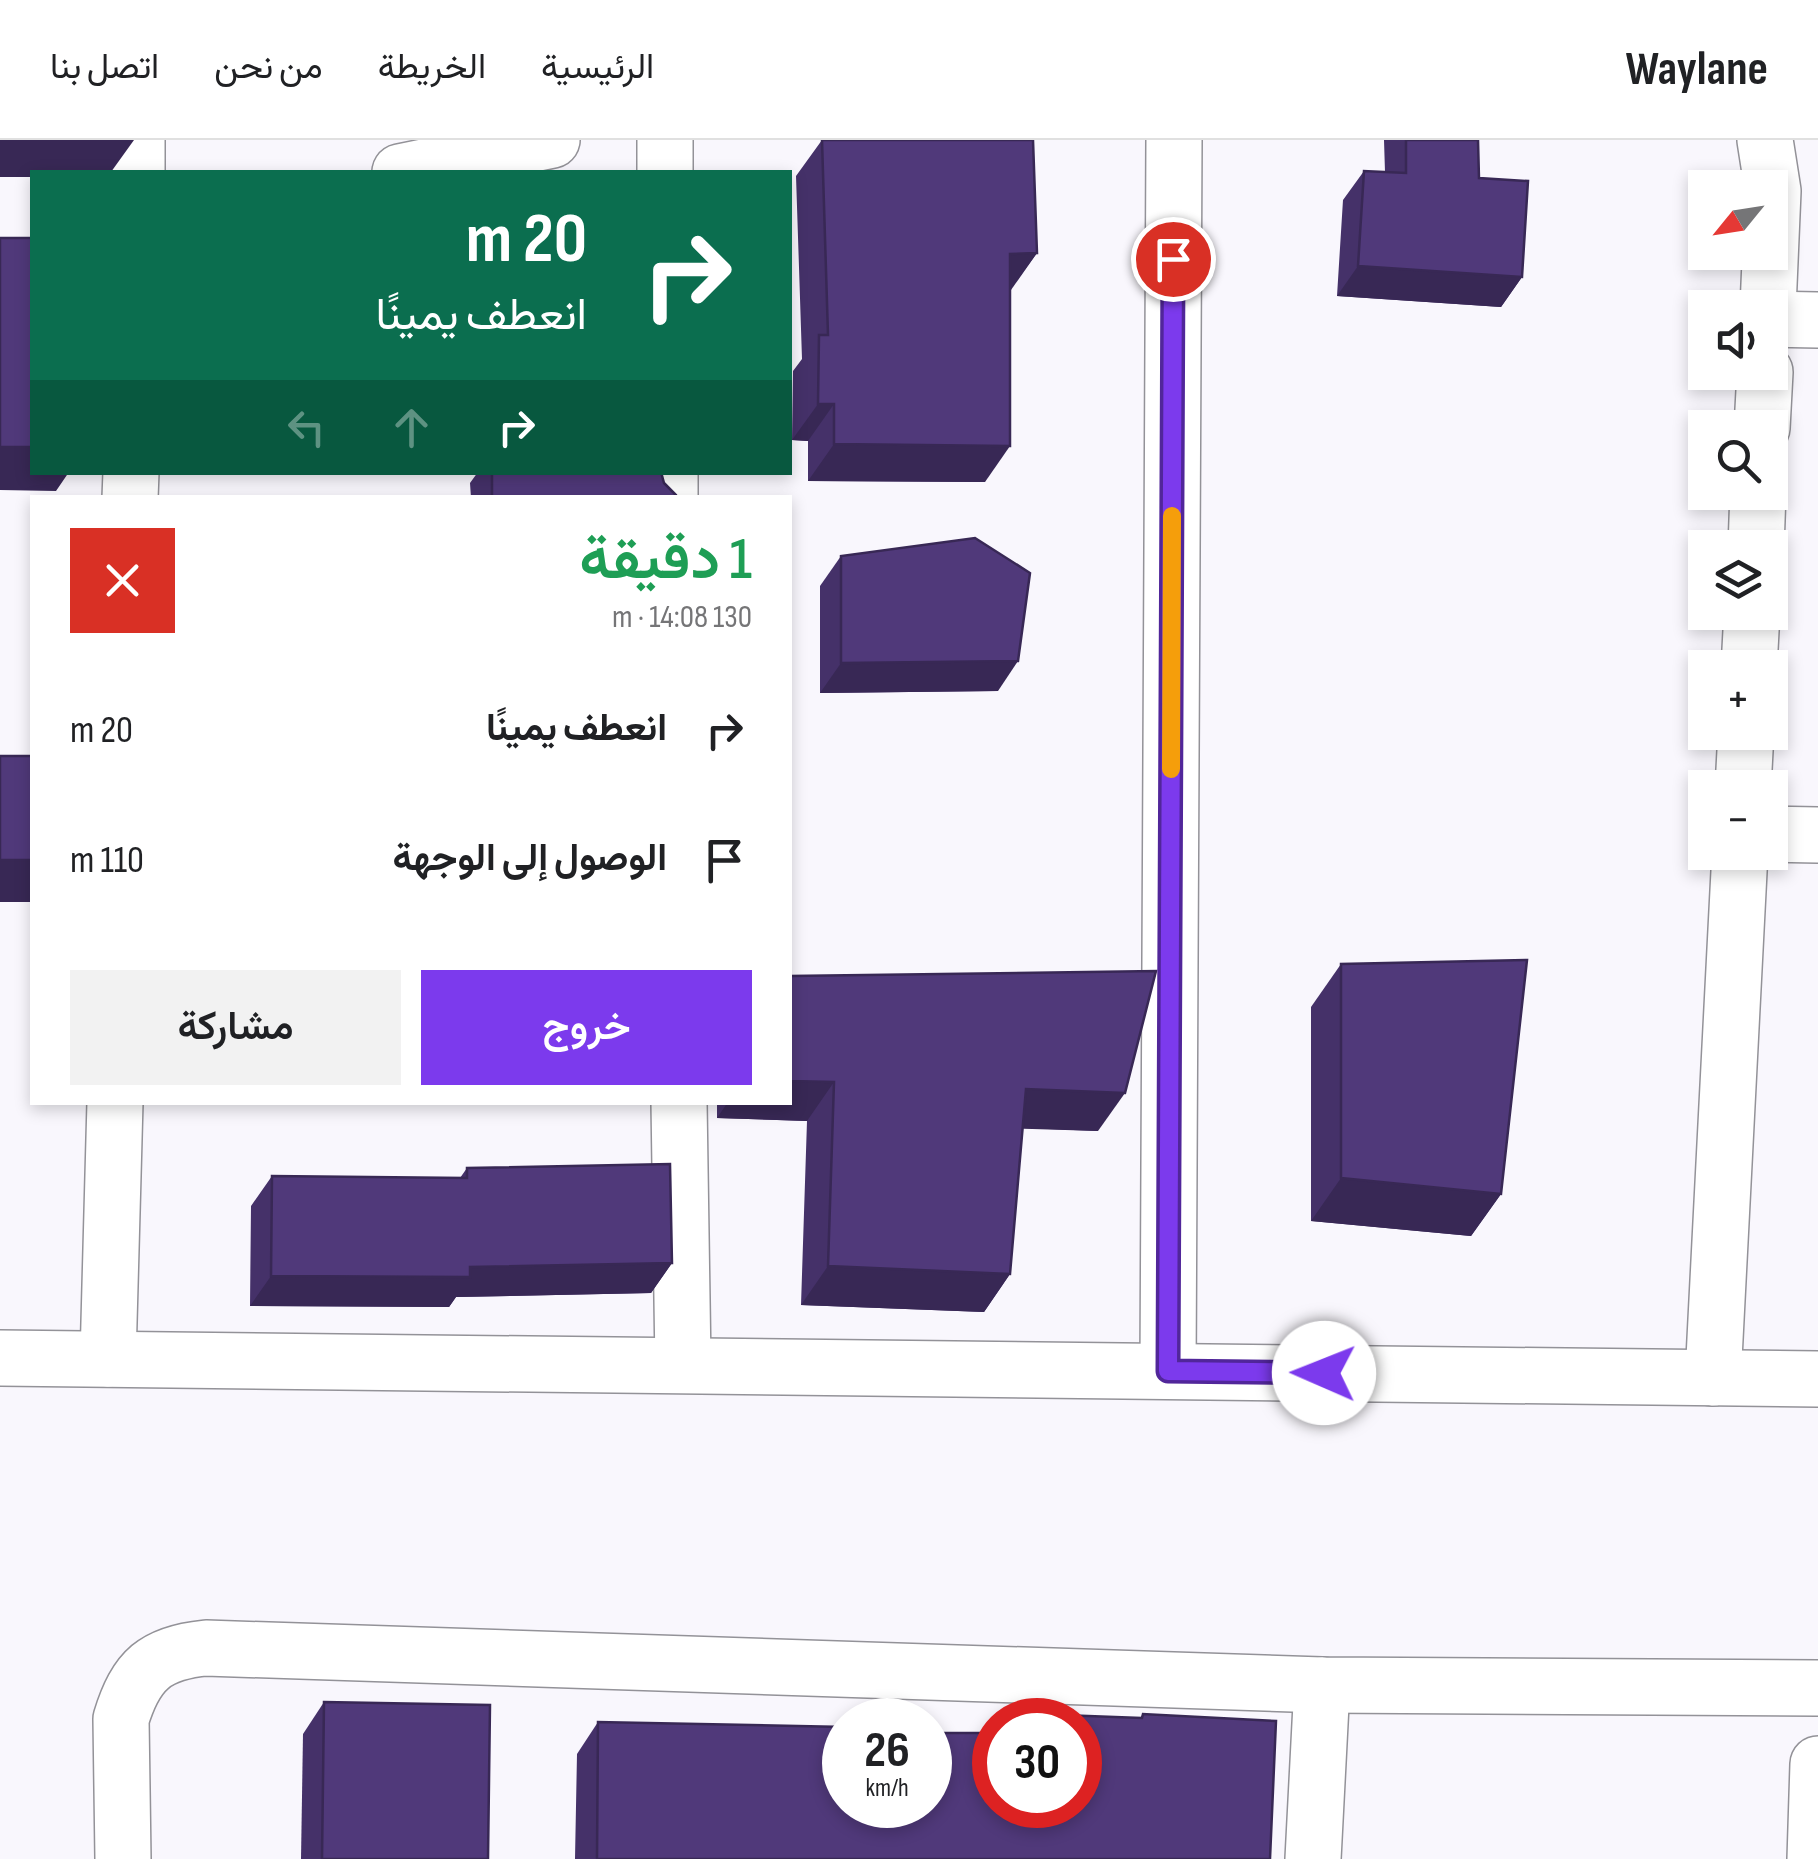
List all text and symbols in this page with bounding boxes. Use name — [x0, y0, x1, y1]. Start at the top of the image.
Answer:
text: Waylane — [1625, 41, 1768, 98]
text: اتصل بنا — [50, 46, 159, 89]
text: من نحن — [214, 46, 323, 89]
text: الخريطة — [378, 46, 486, 89]
text: الرئيسية — [541, 46, 654, 89]
north arrow — [1688, 170, 1788, 270]
map controls — [1688, 170, 1788, 870]
text: 20 m — [466, 198, 587, 282]
icon: right — [622, 210, 752, 340]
pin — [1131, 217, 1216, 302]
icon: arrive — [1146, 232, 1201, 287]
text: انعطف يمينًا — [376, 288, 587, 343]
button: sound — [1688, 290, 1788, 390]
icon: left — [279, 400, 334, 455]
icon: ahead — [384, 400, 439, 455]
icon: right — [489, 400, 544, 455]
button: search — [1688, 410, 1788, 510]
text: 1 دقيقة — [579, 524, 752, 596]
button: close — [70, 528, 175, 633]
button: layers — [1688, 530, 1788, 630]
text: 130 m · 14:08 — [612, 598, 752, 637]
button: + — [1688, 650, 1788, 750]
icon: right — [697, 703, 752, 758]
text: انعطف يمينًا — [486, 706, 667, 751]
text: 20 m — [70, 708, 133, 753]
button: − — [1688, 770, 1788, 870]
icon: arrive — [697, 833, 752, 888]
text: الوصول إلى الوجهة — [392, 836, 667, 881]
text: 110 m — [70, 838, 144, 883]
button: مشاركة — [70, 970, 401, 1085]
button: خروج — [421, 970, 752, 1085]
position arrow — [1272, 1321, 1376, 1425]
speed limit sign: 30 — [972, 1698, 1102, 1828]
text: 26 — [864, 1721, 910, 1781]
text: km/h — [865, 1773, 909, 1804]

